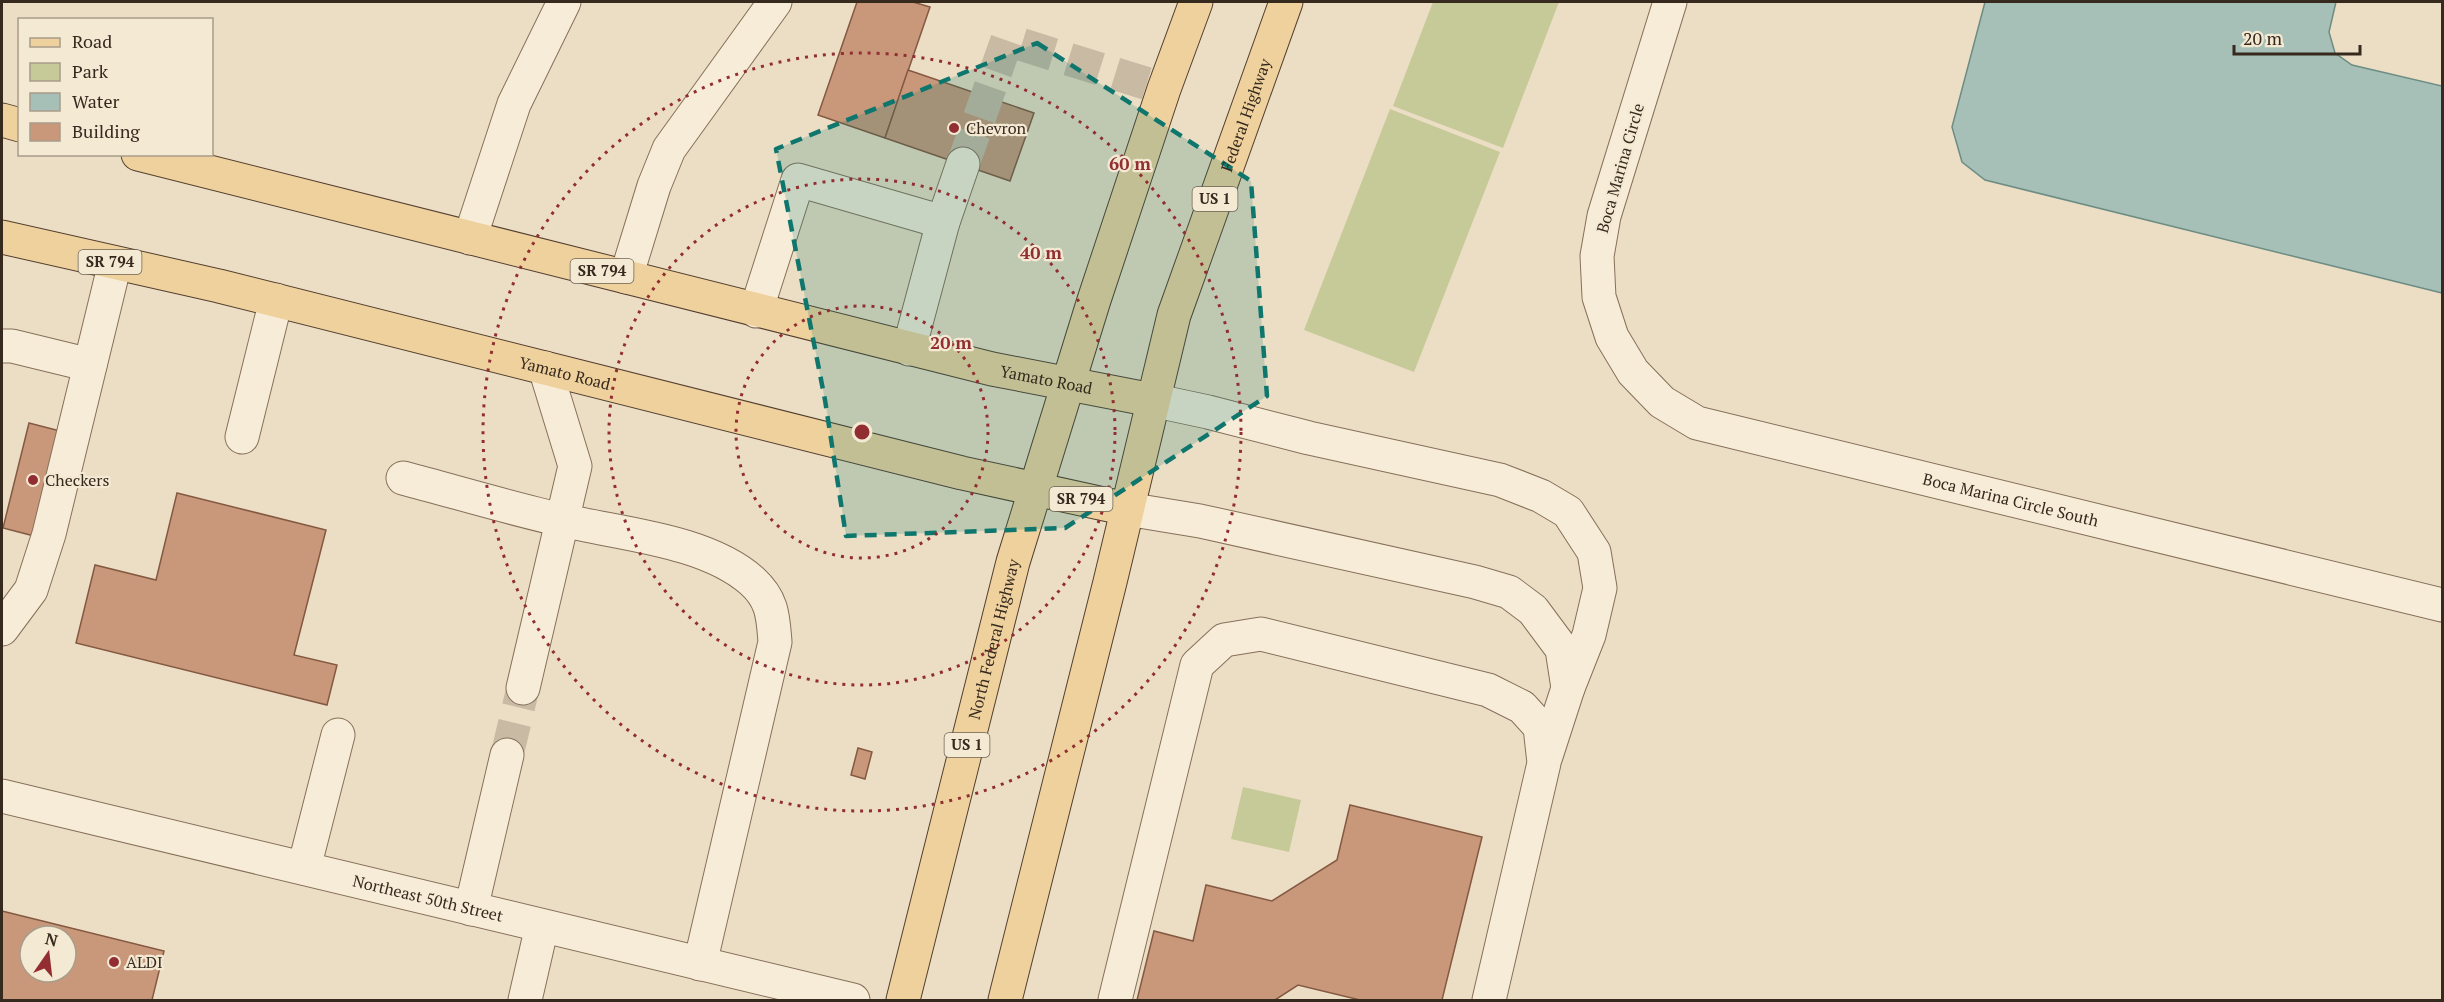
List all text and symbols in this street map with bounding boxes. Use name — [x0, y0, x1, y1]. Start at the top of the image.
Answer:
legend — [18, 18, 213, 156]
scale bar — [2234, 18, 2360, 56]
text: 20 m — [2243, 26, 2283, 50]
text: Road — [72, 29, 112, 53]
street label: Federal Highway — [1215, 54, 1276, 175]
text: Park — [72, 59, 109, 83]
text: Water — [72, 89, 119, 113]
street label: Boca Marina Circle — [1591, 101, 1649, 235]
place label: Chevron — [966, 117, 1027, 139]
text: Building — [72, 119, 140, 143]
marker: Chevron — [947, 121, 961, 135]
text: 60 m — [1109, 151, 1151, 175]
road number: US 1 — [1192, 187, 1238, 211]
text: 40 m — [1020, 240, 1062, 264]
road number: SR 794 — [78, 250, 142, 274]
road number: SR 794 — [570, 259, 634, 283]
text: 20 m — [930, 330, 972, 354]
street label: Yamato Road — [517, 351, 613, 395]
street label: Yamato Road — [998, 360, 1094, 399]
centre of rings — [852, 422, 872, 442]
street label: Boca Marina Circle South — [1921, 468, 2101, 532]
place label: Checkers — [45, 469, 109, 491]
marker: Checkers — [26, 473, 40, 487]
road number: SR 794 — [1050, 487, 1112, 511]
street label: North Federal Highway — [963, 556, 1025, 722]
road number: US 1 — [944, 733, 990, 757]
street label: Northeast 50th Street — [350, 869, 505, 927]
north arrow — [18, 924, 78, 984]
text: N — [43, 927, 60, 952]
place label: ALDI — [126, 951, 163, 973]
marker: ALDI — [107, 955, 121, 969]

